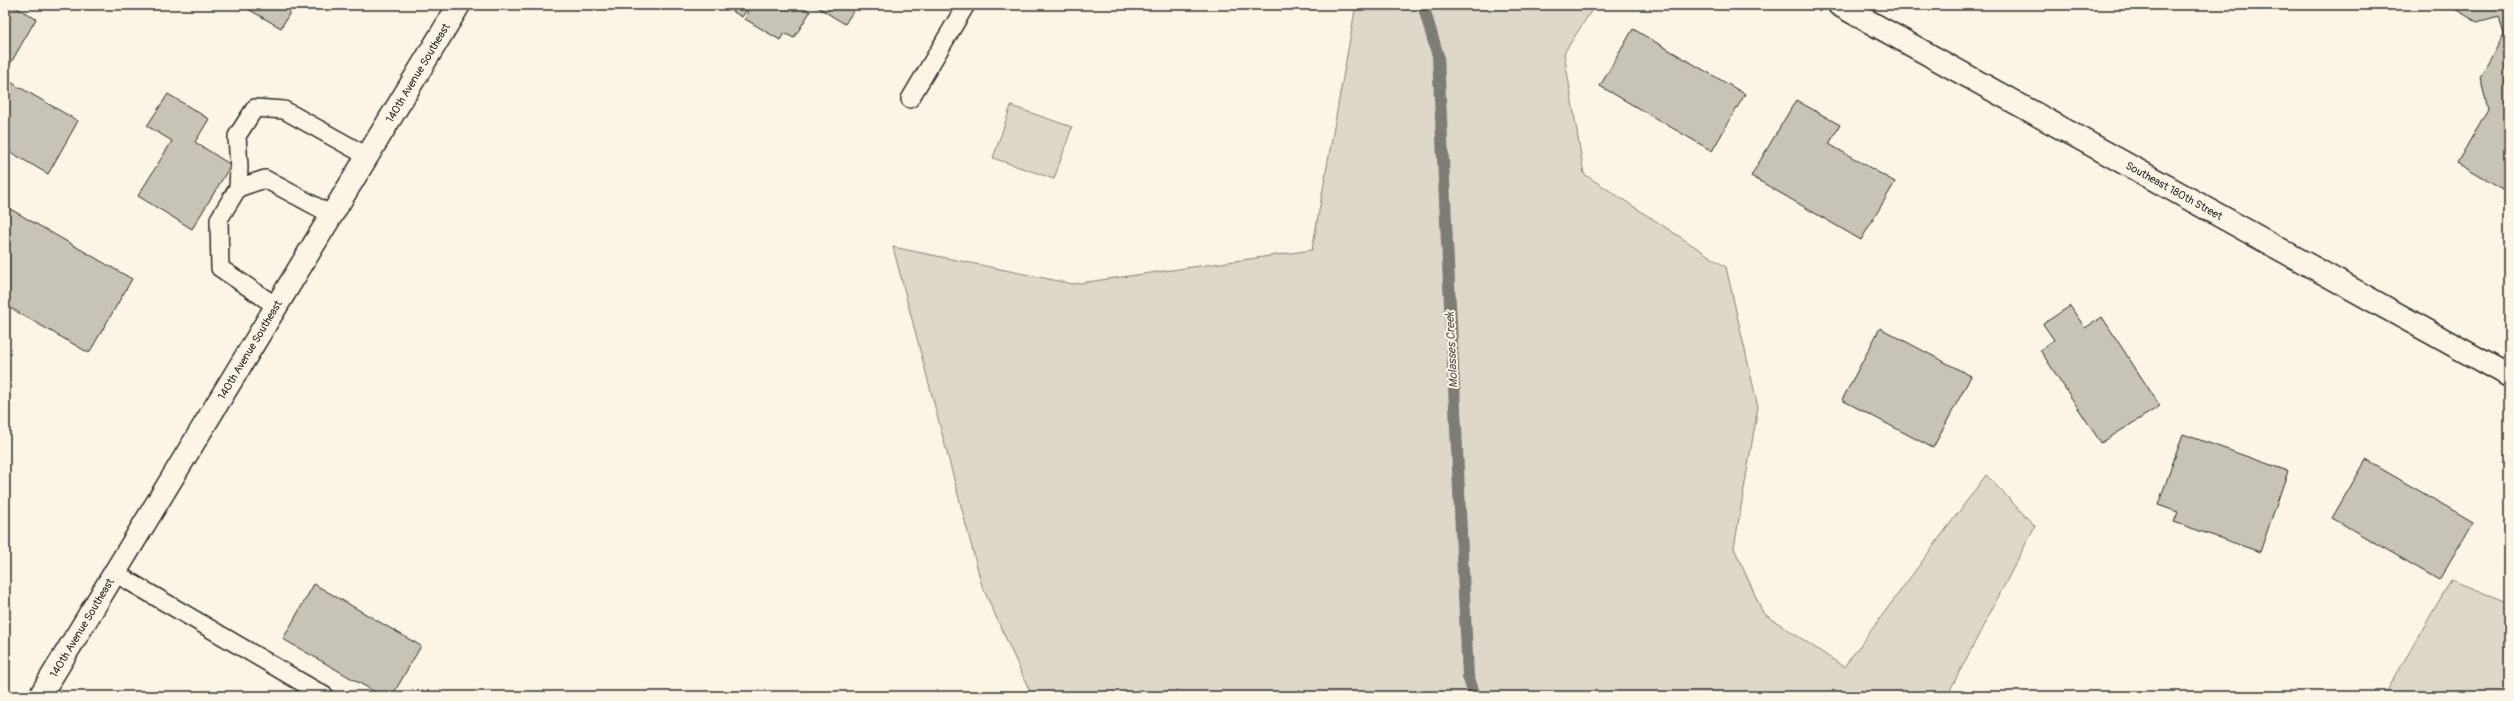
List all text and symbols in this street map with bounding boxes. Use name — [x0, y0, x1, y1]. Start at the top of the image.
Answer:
street label: 140th Avenue Southeast — [383, 20, 453, 125]
street label: Southeast 180th Street — [2123, 159, 2225, 223]
street label: 140th Avenue Southeast — [215, 297, 285, 402]
water label: Molasses Creek — [1442, 310, 1461, 389]
street label: 140th Avenue Southeast — [47, 575, 117, 680]

